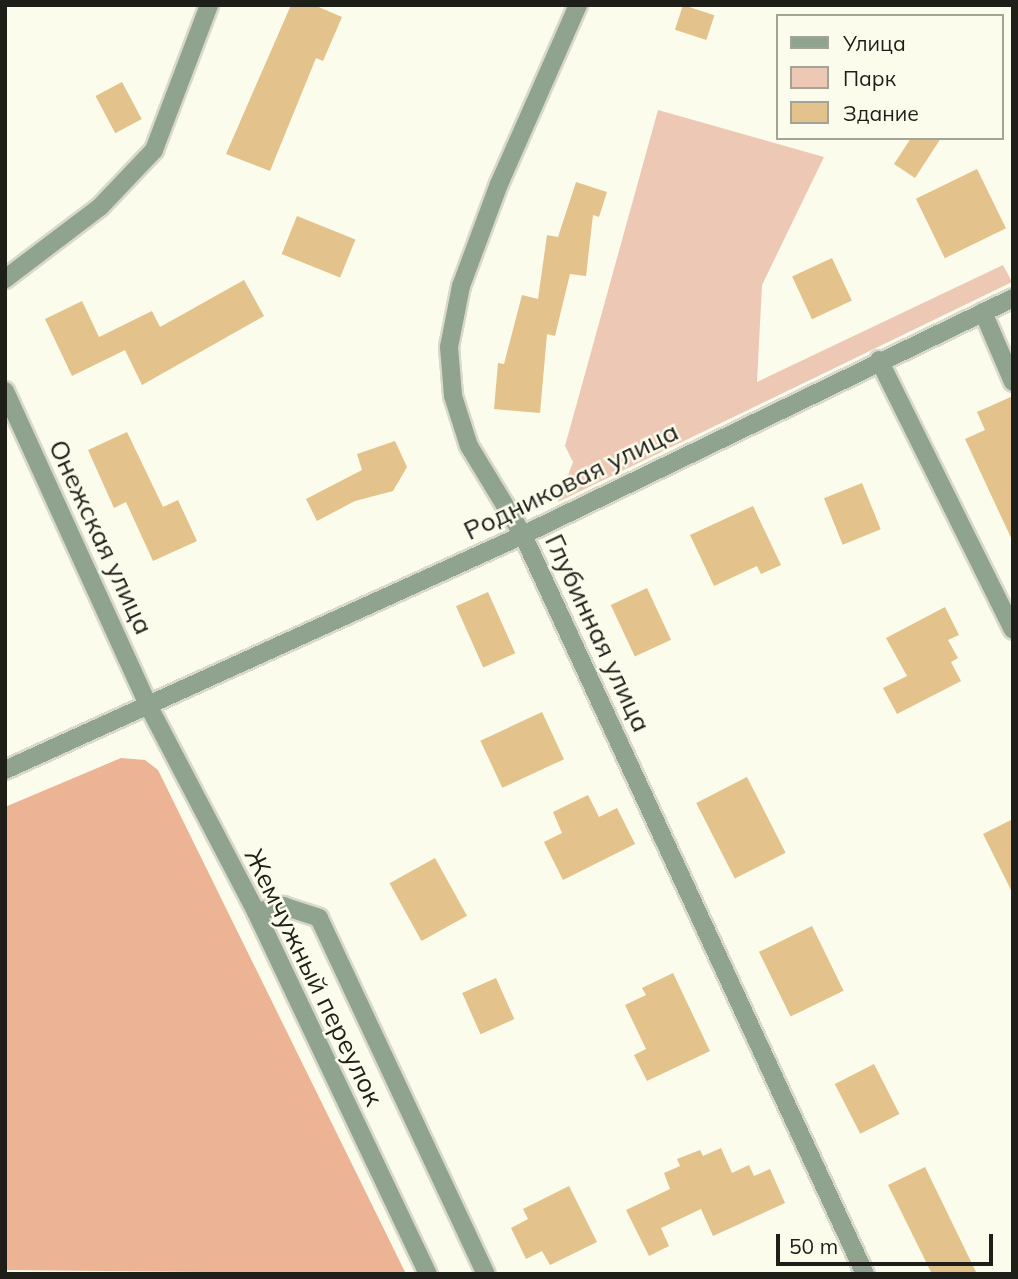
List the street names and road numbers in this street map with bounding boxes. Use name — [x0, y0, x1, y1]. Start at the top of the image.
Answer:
street label: Родниковая улица — [459, 416, 683, 546]
street label: Онежская улица — [42, 435, 160, 639]
street label: Глубинная улица — [539, 529, 657, 737]
street label: Жемчужный переулок — [238, 843, 390, 1111]

